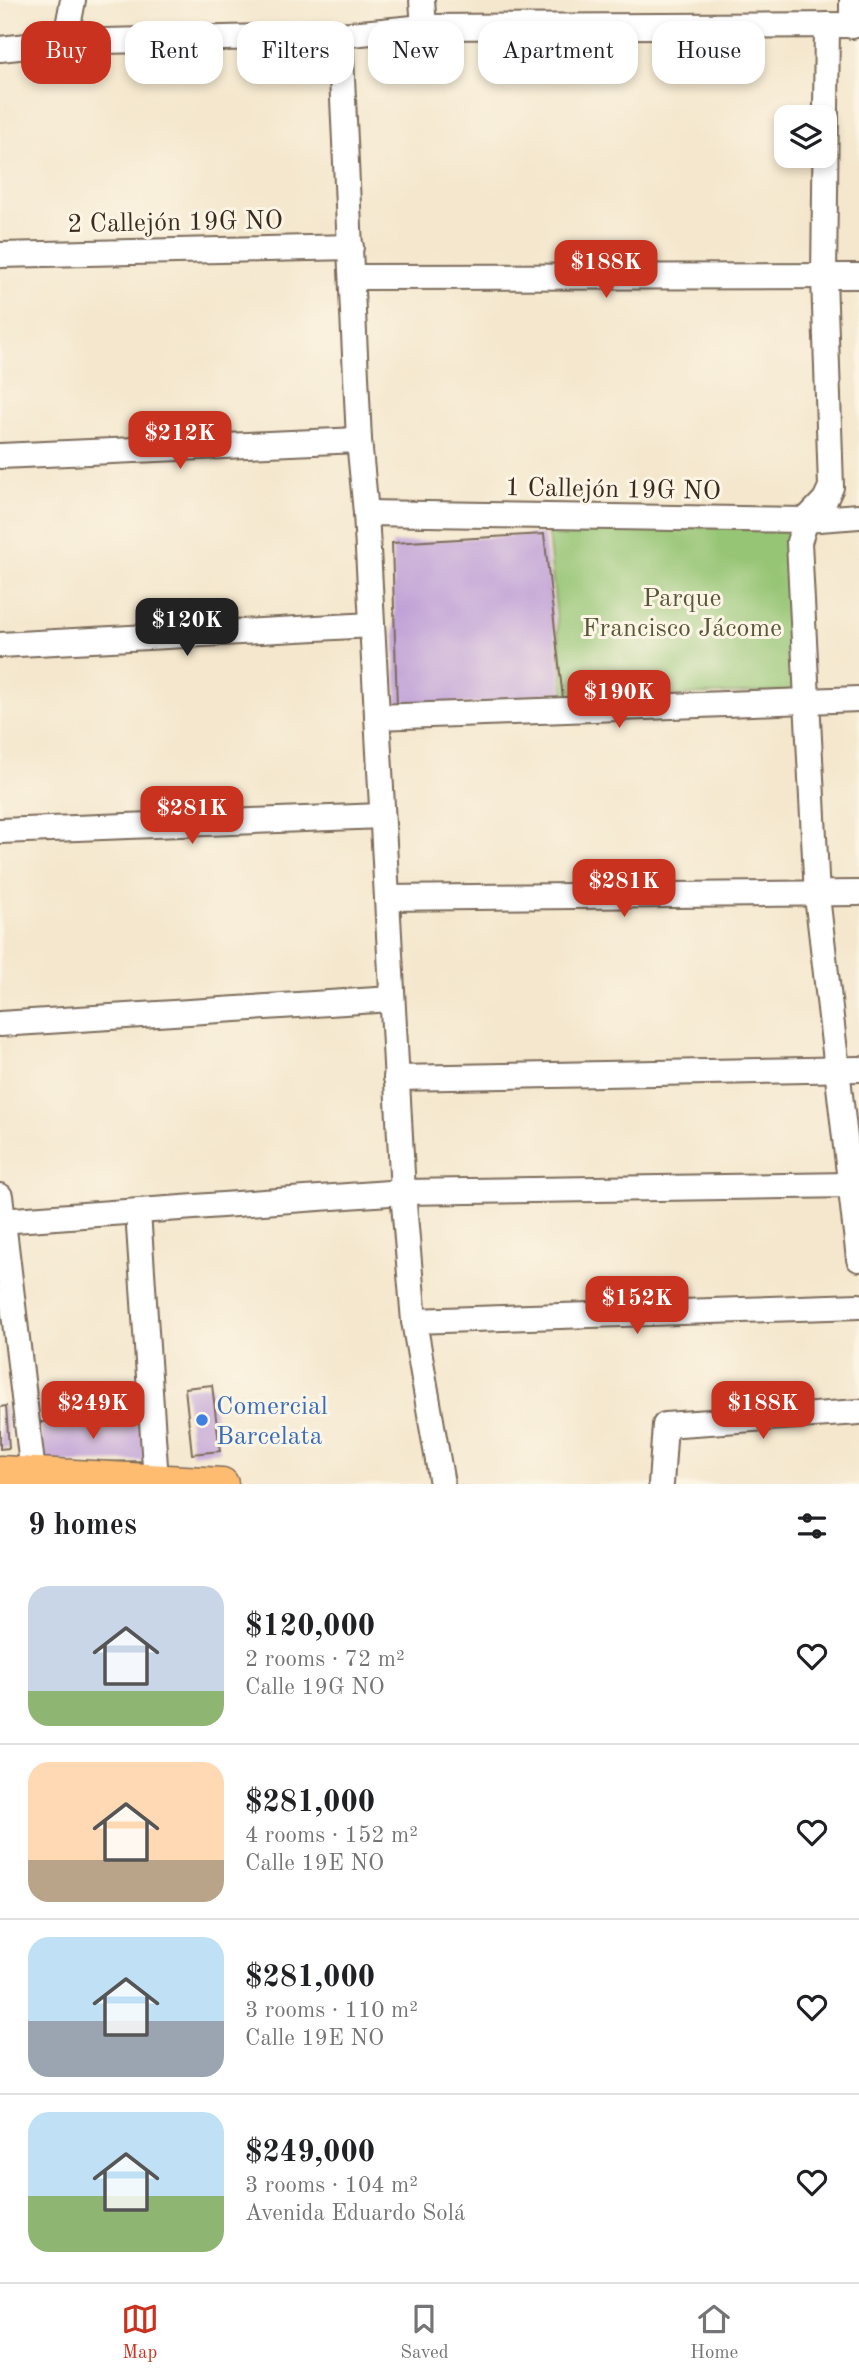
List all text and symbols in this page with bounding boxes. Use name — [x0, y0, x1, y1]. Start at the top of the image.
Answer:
chip: Buy — [21, 21, 111, 84]
chip: Rent — [125, 21, 223, 84]
chip: Filters — [237, 21, 354, 84]
chip: New — [368, 21, 464, 84]
chip: Apartment — [478, 21, 638, 84]
chip: House — [652, 21, 765, 84]
map controls — [774, 105, 837, 168]
button: layers — [774, 105, 837, 168]
street label: 2 Callejón 19G NO — [67, 208, 283, 238]
pin: $188K — [557, 240, 655, 300]
text: $188K — [570, 251, 642, 274]
pin: $212K — [131, 412, 229, 471]
text: $212K — [144, 422, 216, 445]
street label: 1 Callejón 19G NO — [505, 475, 721, 505]
park label: Parque Francisco Jácome — [582, 586, 782, 642]
pin: $120K — [138, 598, 236, 658]
text: $120K — [151, 609, 223, 632]
pin: $190K — [570, 670, 668, 730]
text: $190K — [583, 681, 655, 704]
pin: $281K — [143, 786, 241, 846]
text: $281K — [156, 797, 228, 820]
pin: $281K — [575, 860, 673, 919]
text: $281K — [588, 870, 660, 893]
pin: $152K — [588, 1276, 686, 1336]
text: $152K — [601, 1287, 673, 1310]
pin: $249K — [44, 1382, 142, 1441]
pin: $188K — [714, 1382, 812, 1441]
text: $249K — [57, 1392, 129, 1415]
text: $188K — [727, 1392, 799, 1415]
place label: Comercial Barcelata — [216, 1394, 328, 1450]
marker: Comercial Barcelata — [194, 1412, 210, 1428]
icon: filters — [793, 1507, 831, 1545]
text: 9 homes — [28, 1511, 137, 1541]
text: $120,000 — [245, 1612, 375, 1642]
icon: home — [84, 1614, 168, 1698]
icon: heart — [793, 1637, 831, 1675]
text: 2 rooms · 72 m² — [245, 1648, 405, 1671]
text: Calle 19G NO — [245, 1676, 385, 1699]
text: $281,000 — [245, 1788, 375, 1818]
icon: home — [84, 1790, 168, 1874]
icon: heart — [793, 1813, 831, 1851]
text: 4 rooms · 152 m² — [245, 1824, 418, 1847]
text: Calle 19E NO — [245, 1852, 384, 1875]
text: $281,000 — [245, 1963, 375, 1993]
icon: home — [84, 1965, 168, 2049]
icon: heart — [793, 1988, 831, 2026]
text: 3 rooms · 110 m² — [245, 1999, 418, 2022]
text: Calle 19E NO — [245, 2027, 384, 2050]
text: $249,000 — [245, 2138, 375, 2168]
icon: home — [84, 2140, 168, 2224]
icon: heart — [793, 2163, 831, 2201]
text: 3 rooms · 104 m² — [245, 2174, 418, 2197]
text: Avenida Eduardo Solá — [245, 2202, 465, 2225]
tab: Map — [121, 2300, 159, 2365]
tab: Saved — [400, 2300, 449, 2365]
tab: Home — [690, 2300, 738, 2365]

